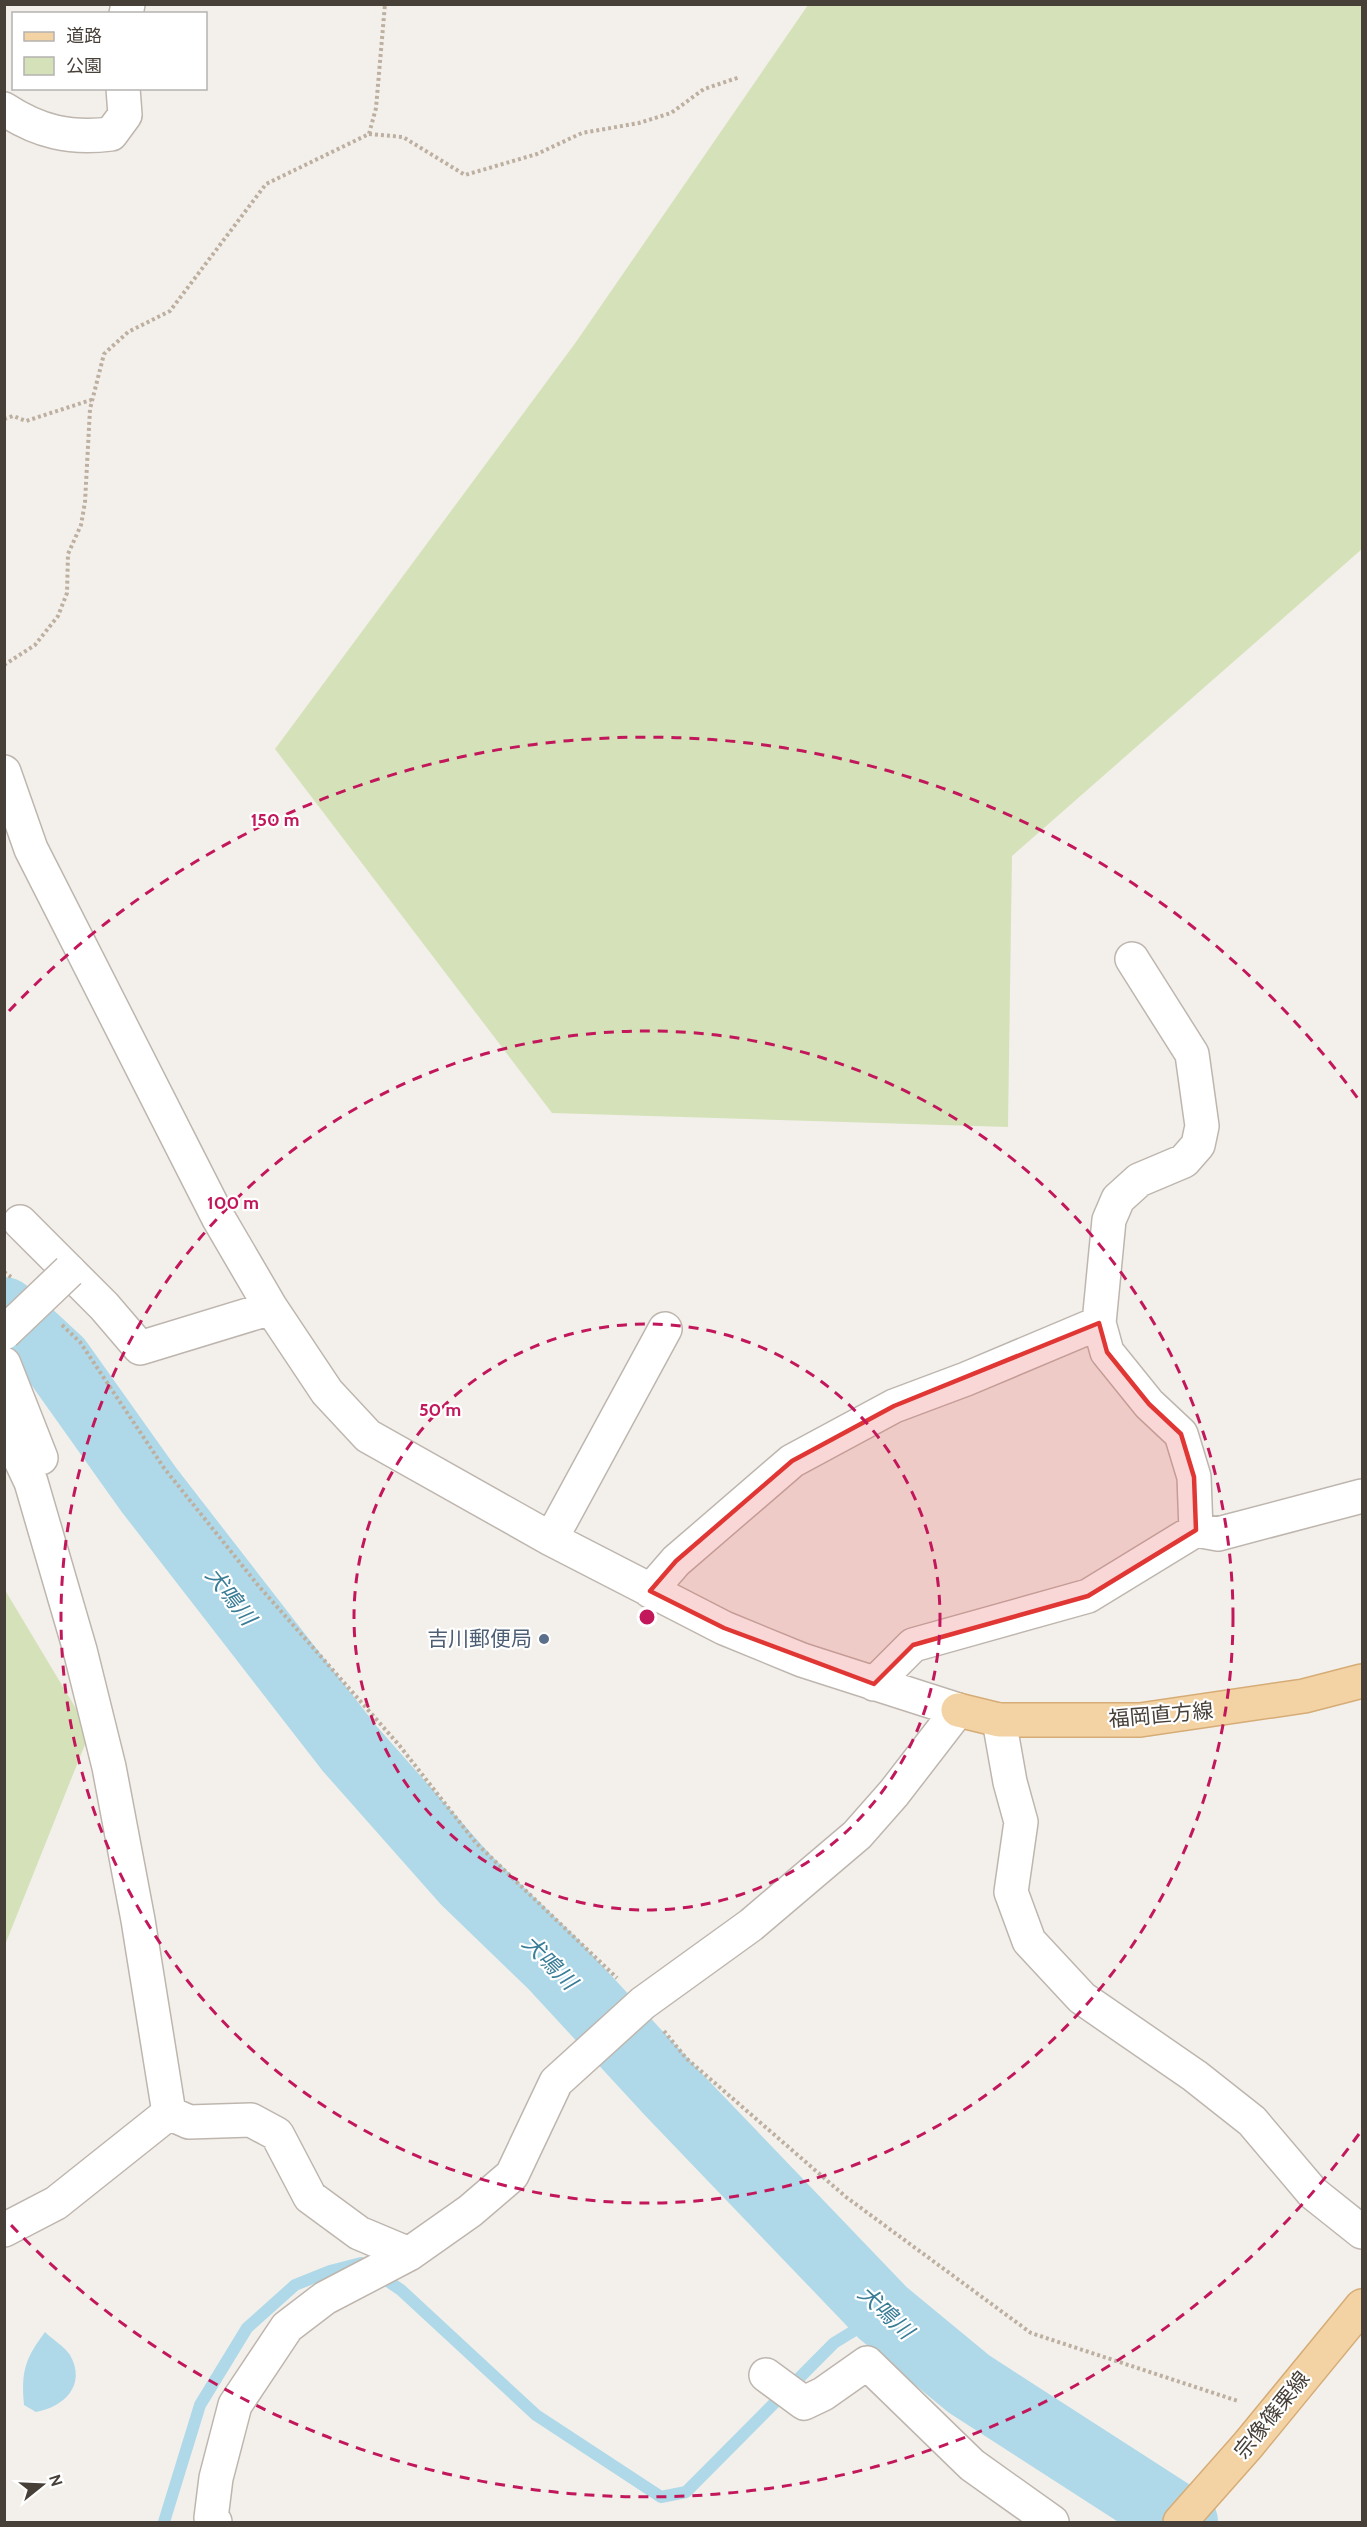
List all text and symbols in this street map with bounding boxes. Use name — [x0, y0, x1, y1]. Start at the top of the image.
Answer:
legend — [12, 12, 207, 90]
text: 道路 — [66, 25, 102, 47]
text: 公園 — [66, 55, 102, 77]
text: 150 m — [251, 809, 299, 831]
text: 100 m — [207, 1192, 259, 1214]
text: 50 m — [419, 1399, 461, 1421]
water label: 犬鳴川 — [200, 1562, 263, 1632]
centre of rings — [637, 1607, 657, 1627]
place label: 吉川郵便局 — [427, 1626, 532, 1651]
marker: 吉川郵便局 — [537, 1632, 551, 1646]
street label: 福岡直方線 — [1108, 1697, 1214, 1732]
water label: 犬鳴川 — [517, 1929, 584, 1997]
water label: 犬鳴川 — [852, 2280, 920, 2346]
street label: 宗像篠栗線 — [1229, 2366, 1314, 2463]
north arrow — [12, 2455, 72, 2515]
text: N — [45, 2472, 67, 2489]

